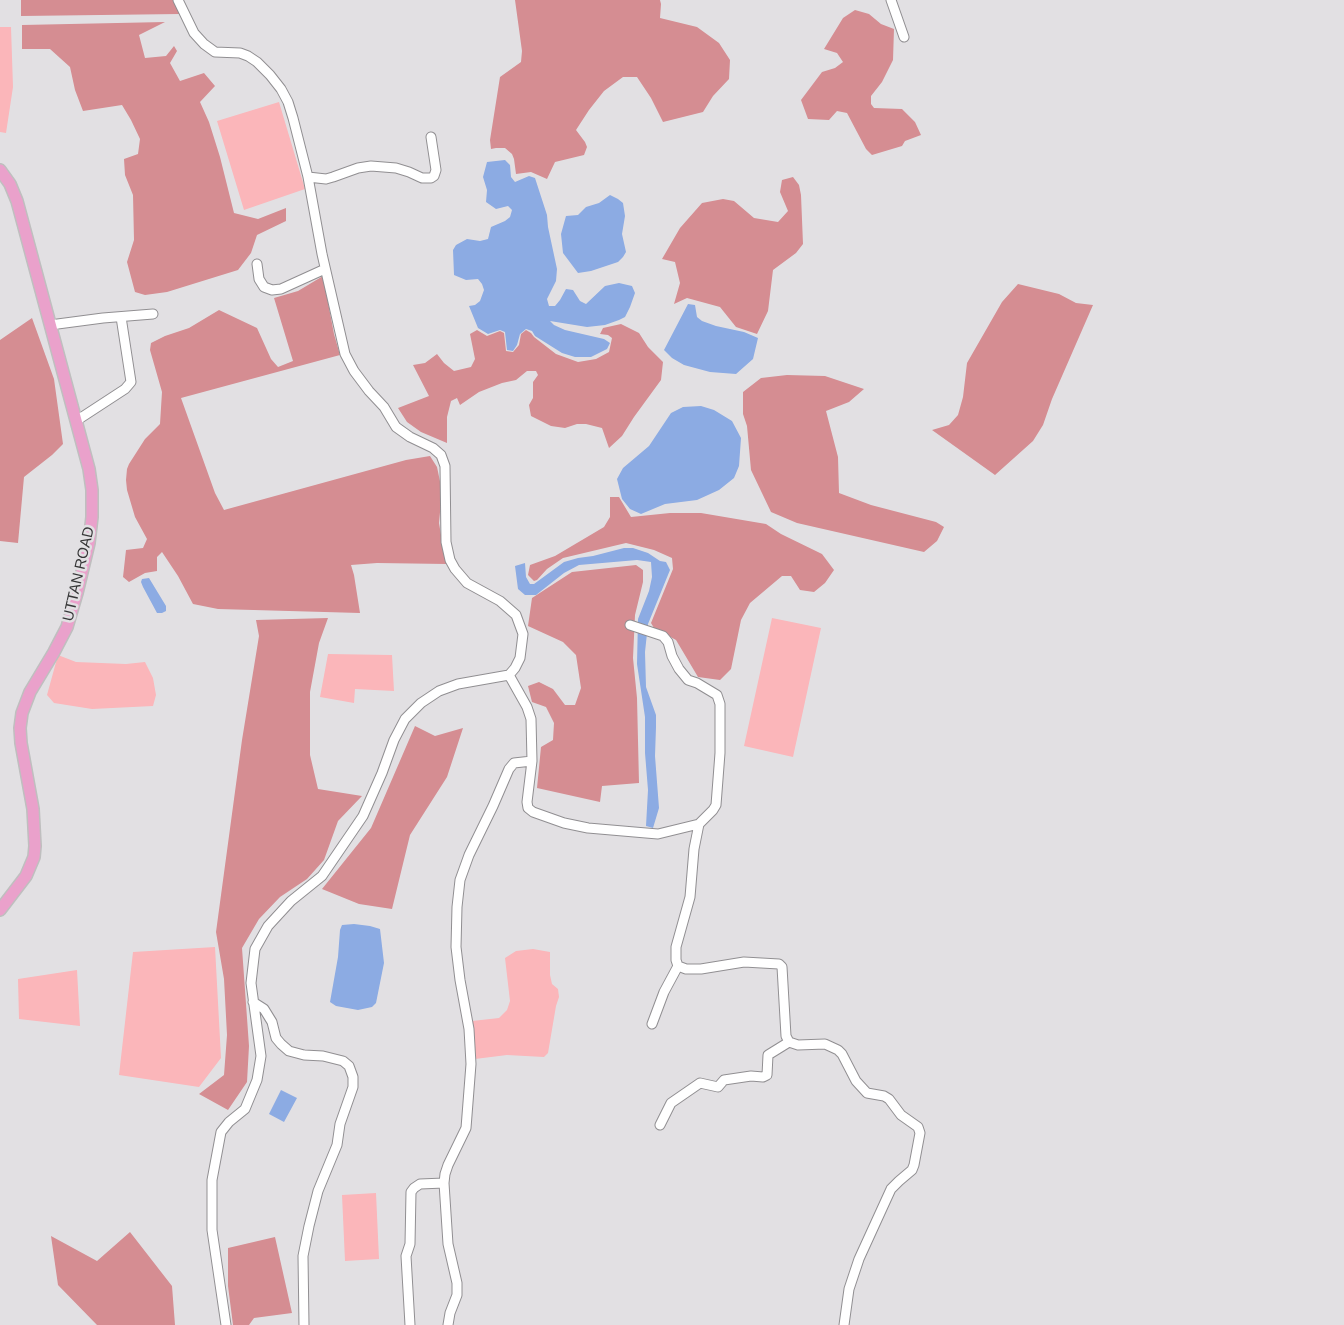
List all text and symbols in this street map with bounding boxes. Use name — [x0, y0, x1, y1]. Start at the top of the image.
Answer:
street label: UTTAN ROAD — [59, 525, 99, 623]

